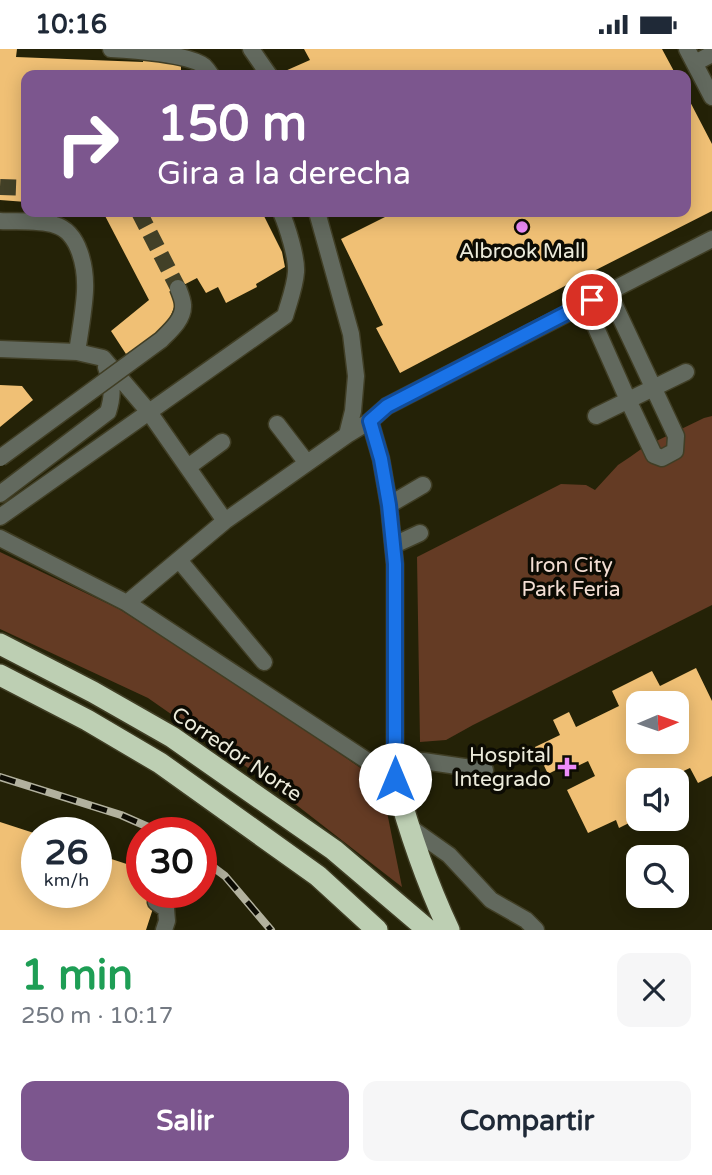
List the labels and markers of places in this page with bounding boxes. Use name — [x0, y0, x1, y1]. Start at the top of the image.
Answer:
marker: Albrook Mall — [514, 219, 530, 235]
place label: Albrook Mall — [459, 239, 585, 264]
pin — [562, 270, 622, 330]
place label: Hospital Integrado — [454, 743, 551, 792]
marker: Hospital Integrado — [557, 757, 577, 777]

